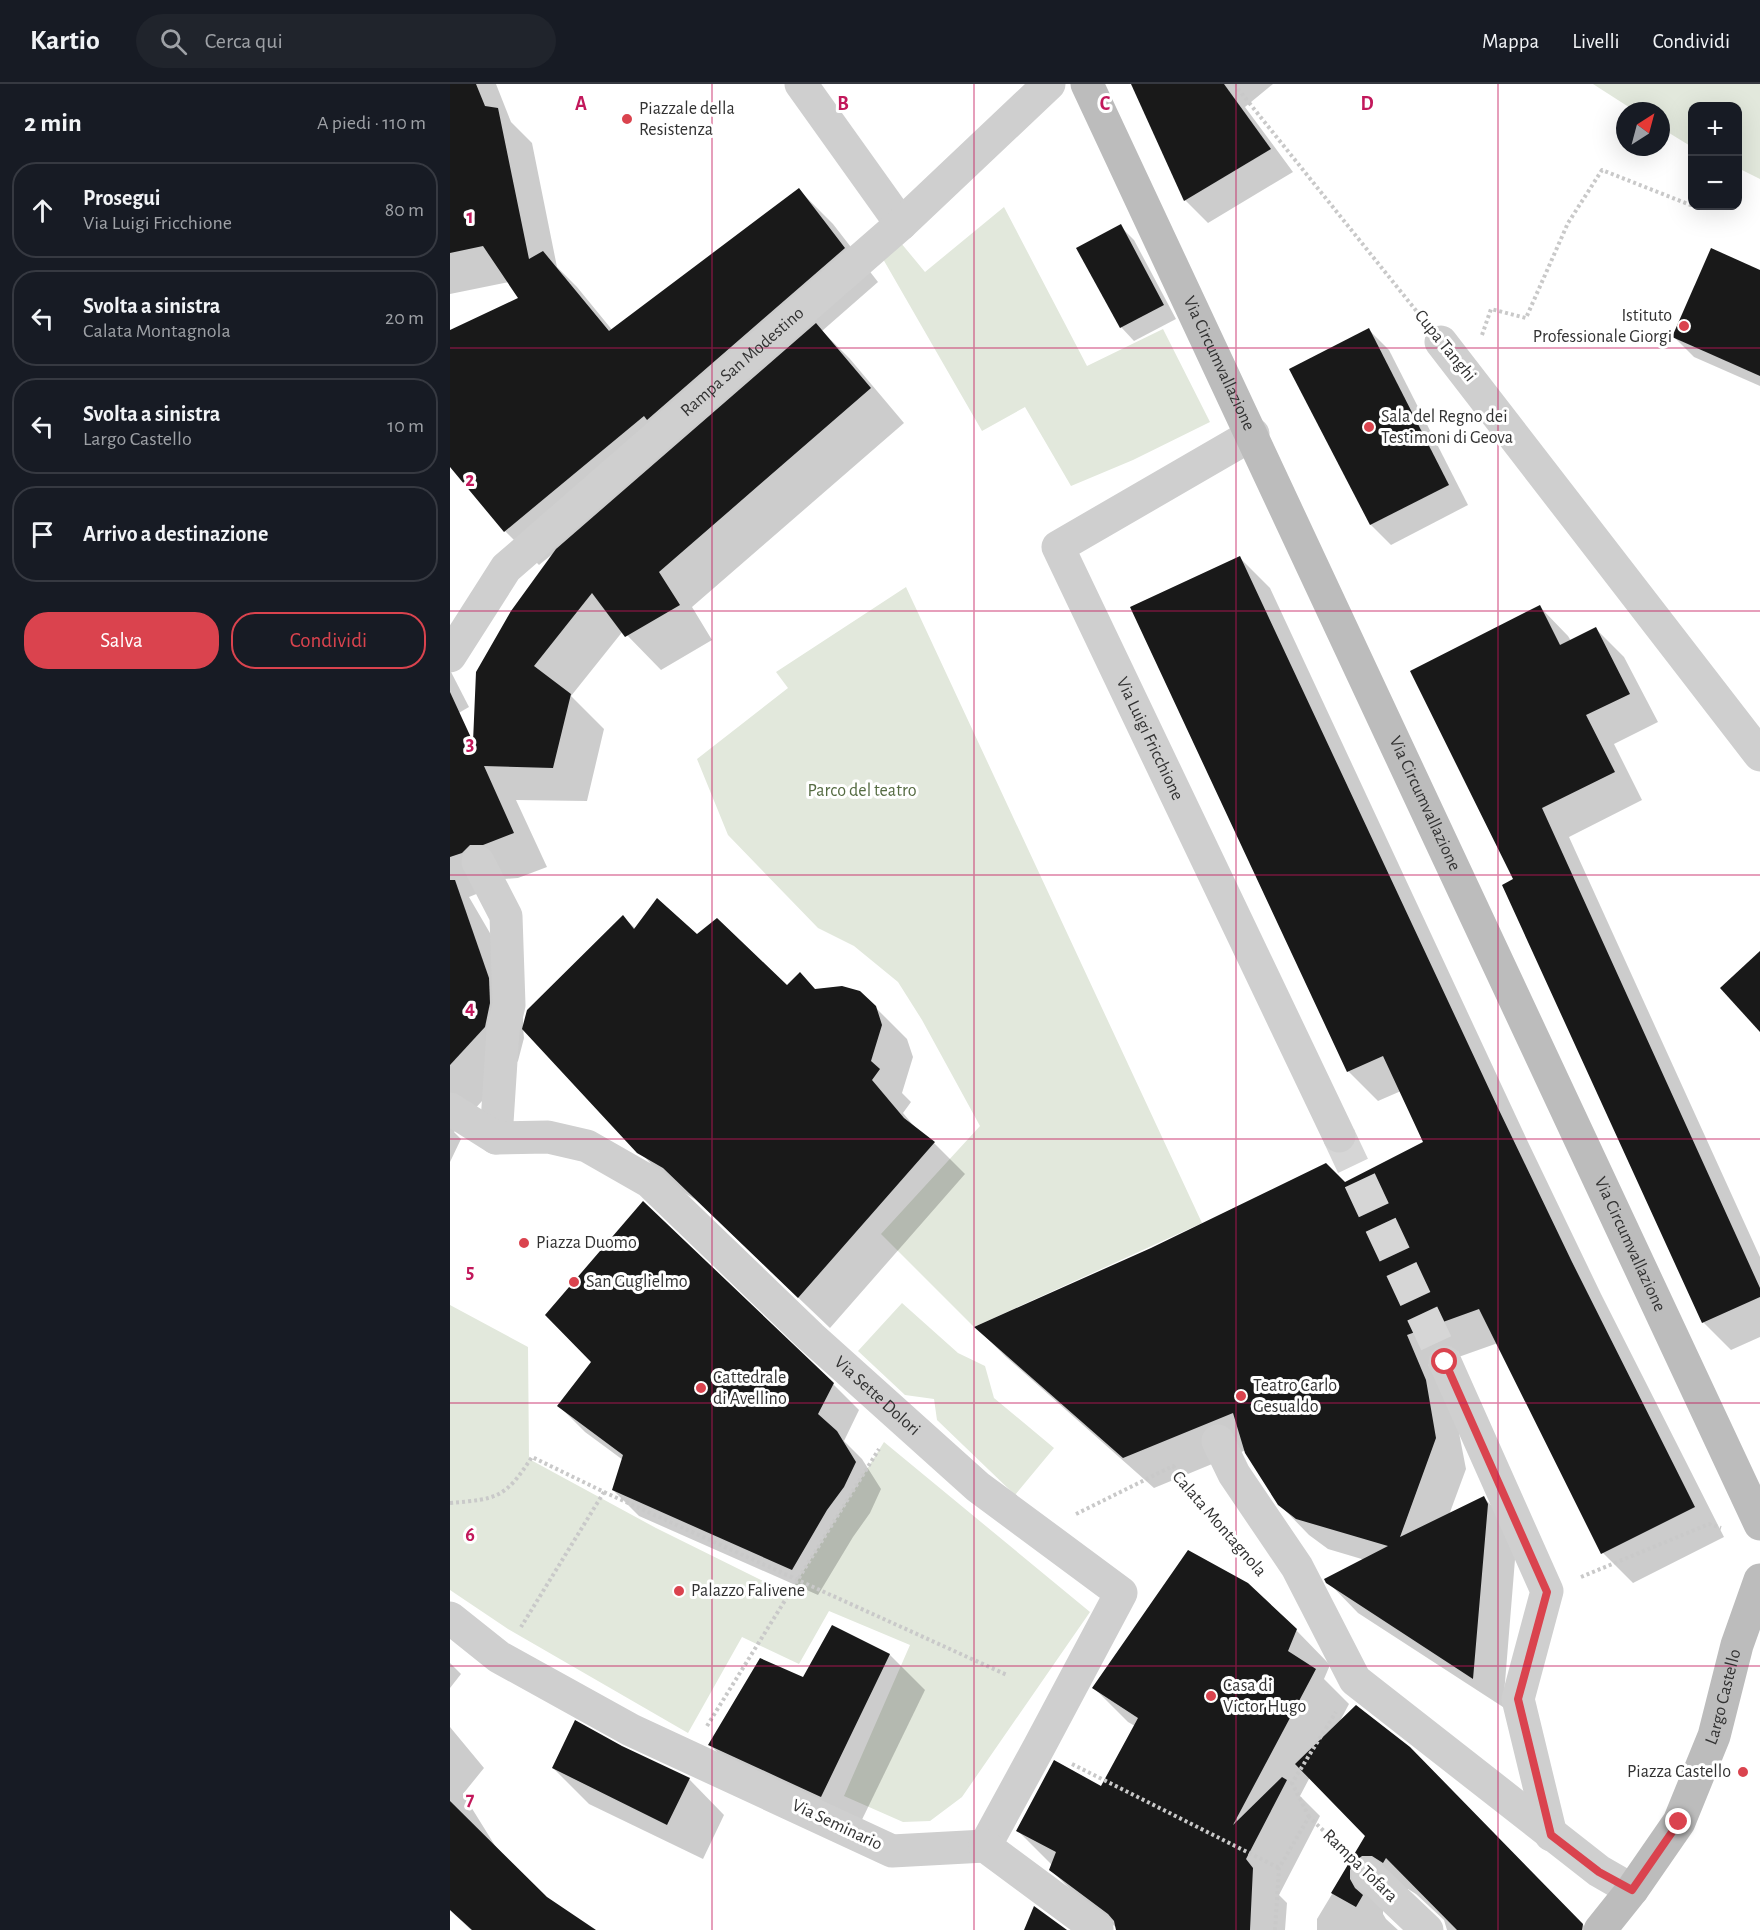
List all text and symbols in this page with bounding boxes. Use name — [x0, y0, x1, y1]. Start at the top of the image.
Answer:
search box — [136, 14, 556, 68]
icon: search — [157, 25, 190, 58]
text: Kartio — [30, 27, 100, 55]
text: Cerca qui — [205, 30, 283, 52]
text: Mappa — [1482, 31, 1539, 52]
text: Livelli — [1572, 31, 1620, 52]
text: Condividi — [1653, 31, 1730, 52]
text: A — [575, 94, 587, 114]
text: B — [837, 94, 849, 114]
text: C — [1100, 94, 1111, 114]
text: D — [1360, 94, 1374, 114]
place label: Piazzale della Resistenza — [639, 100, 735, 139]
north arrow — [1616, 102, 1670, 156]
map controls — [1688, 102, 1742, 210]
button: + — [1688, 102, 1742, 156]
text: 2 min — [24, 110, 82, 136]
marker: Piazzale della Resistenza — [620, 112, 634, 126]
text: A piedi · 110 m — [317, 113, 426, 133]
button: − — [1688, 156, 1742, 210]
text: Prosegui — [83, 187, 160, 209]
icon: ahead — [26, 194, 59, 227]
text: 80 m — [385, 200, 424, 220]
text: 1 — [466, 207, 474, 227]
text: Via Luigi Fricchione — [83, 213, 232, 233]
street label: Via Circumvallazione — [1180, 293, 1258, 434]
text: Svolta a sinistra — [83, 295, 220, 317]
icon: left — [26, 302, 59, 335]
street label: Rampa San Modestino — [678, 304, 808, 420]
street label: Cupa Tanghi — [1411, 307, 1479, 385]
place label: Istituto Professionale Giorgi — [1533, 307, 1672, 346]
text: 20 m — [385, 308, 424, 328]
marker: Istituto Professionale Giorgi — [1677, 319, 1691, 333]
text: Calata Montagnola — [83, 321, 231, 341]
text: Svolta a sinistra — [83, 403, 220, 425]
place label: Sala del Regno dei Testimoni di Geova — [1381, 408, 1513, 447]
icon: left — [26, 410, 59, 443]
text: 10 m — [387, 416, 424, 436]
marker: Sala del Regno dei Testimoni di Geova — [1362, 420, 1376, 434]
text: Largo Castello — [83, 429, 192, 449]
text: 2 — [465, 470, 475, 490]
icon: arrive — [26, 518, 59, 551]
text: Arrivo a destinazione — [83, 523, 268, 545]
button: Salva — [24, 612, 219, 669]
button: Condividi — [231, 612, 426, 669]
street label: Via Luigi Fricchione — [1113, 674, 1187, 803]
text: 3 — [466, 734, 474, 754]
street label: Via Circumvallazione — [1386, 734, 1464, 874]
park label: Parco del teatro — [807, 782, 917, 800]
text: 4 — [465, 998, 475, 1018]
street label: Via Circumvallazione — [1591, 1174, 1669, 1314]
place label: Piazza Duomo — [536, 1234, 637, 1252]
marker: Piazza Duomo — [517, 1236, 531, 1250]
text: 5 — [466, 1262, 474, 1282]
place label: San Guglielmo — [586, 1273, 688, 1291]
marker: San Guglielmo — [567, 1275, 581, 1289]
route start — [1431, 1348, 1457, 1374]
street label: Via Sette Dolori — [830, 1353, 923, 1439]
place label: Cattedrale di Avellino — [713, 1369, 787, 1408]
place label: Teatro Carlo Gesualdo — [1253, 1377, 1337, 1416]
marker: Cattedrale di Avellino — [694, 1381, 708, 1395]
marker: Teatro Carlo Gesualdo — [1234, 1389, 1248, 1403]
street label: Calata Montagnola — [1169, 1468, 1269, 1580]
text: 6 — [465, 1525, 475, 1545]
place label: Palazzo Falivene — [691, 1582, 805, 1600]
marker: Palazzo Falivene — [672, 1584, 686, 1598]
street label: Largo Castello — [1702, 1647, 1745, 1747]
place label: Casa di Victor Hugo — [1223, 1677, 1306, 1716]
marker: Casa di Victor Hugo — [1204, 1689, 1218, 1703]
place label: Piazza Castello — [1627, 1763, 1731, 1781]
marker: Piazza Castello — [1736, 1765, 1750, 1779]
text: 7 — [466, 1789, 475, 1809]
street label: Via Seminario — [789, 1796, 885, 1854]
route end — [1665, 1808, 1691, 1834]
street label: Rampa Tofara — [1319, 1826, 1401, 1906]

